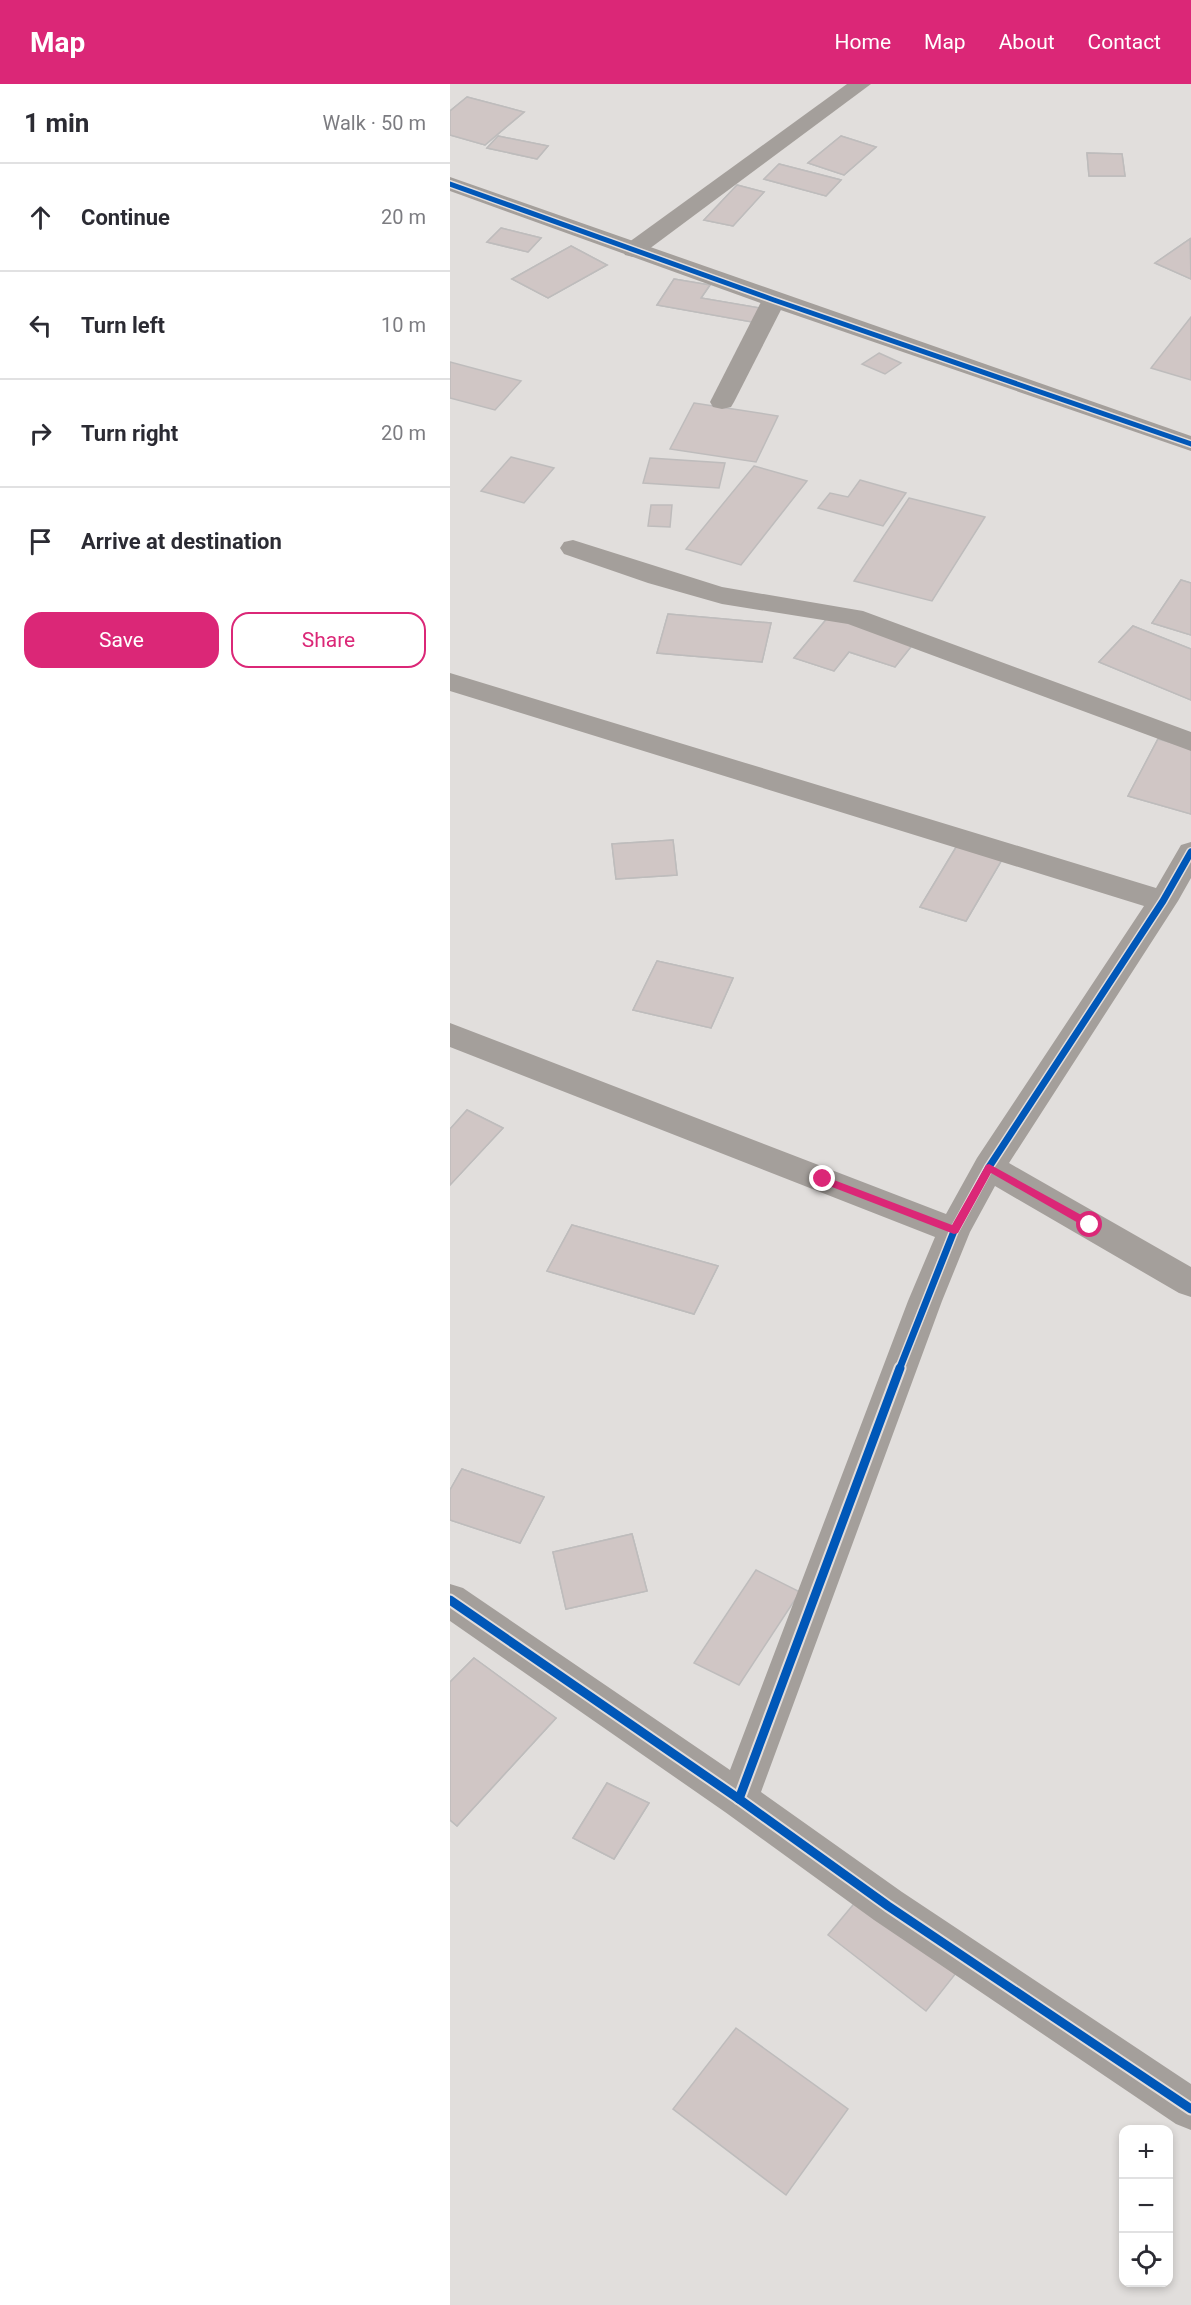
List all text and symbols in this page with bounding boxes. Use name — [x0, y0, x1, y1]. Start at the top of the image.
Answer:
text: Map — [30, 26, 85, 59]
text: Home — [835, 30, 891, 54]
text: Map — [924, 30, 966, 54]
text: About — [999, 30, 1055, 54]
text: Contact — [1088, 30, 1161, 54]
text: 1 min — [24, 108, 89, 138]
text: Walk · 50 m — [323, 111, 426, 135]
icon: ahead — [24, 201, 57, 234]
text: Continue — [81, 205, 170, 230]
text: 20 m — [381, 205, 426, 229]
icon: left — [24, 309, 57, 342]
text: Turn left — [81, 313, 165, 338]
text: 10 m — [381, 313, 426, 337]
icon: right — [24, 417, 57, 450]
text: Turn right — [81, 421, 178, 446]
text: 20 m — [381, 421, 426, 445]
icon: arrive — [24, 525, 57, 558]
text: Arrive at destination — [81, 529, 282, 554]
button: Save — [24, 612, 219, 668]
button: Share — [231, 612, 426, 668]
route end — [809, 1165, 835, 1191]
route start — [1076, 1211, 1102, 1237]
map controls — [1119, 2125, 1173, 2287]
button: + — [1119, 2125, 1173, 2179]
button: − — [1119, 2179, 1173, 2233]
button: locate — [1119, 2233, 1173, 2287]

